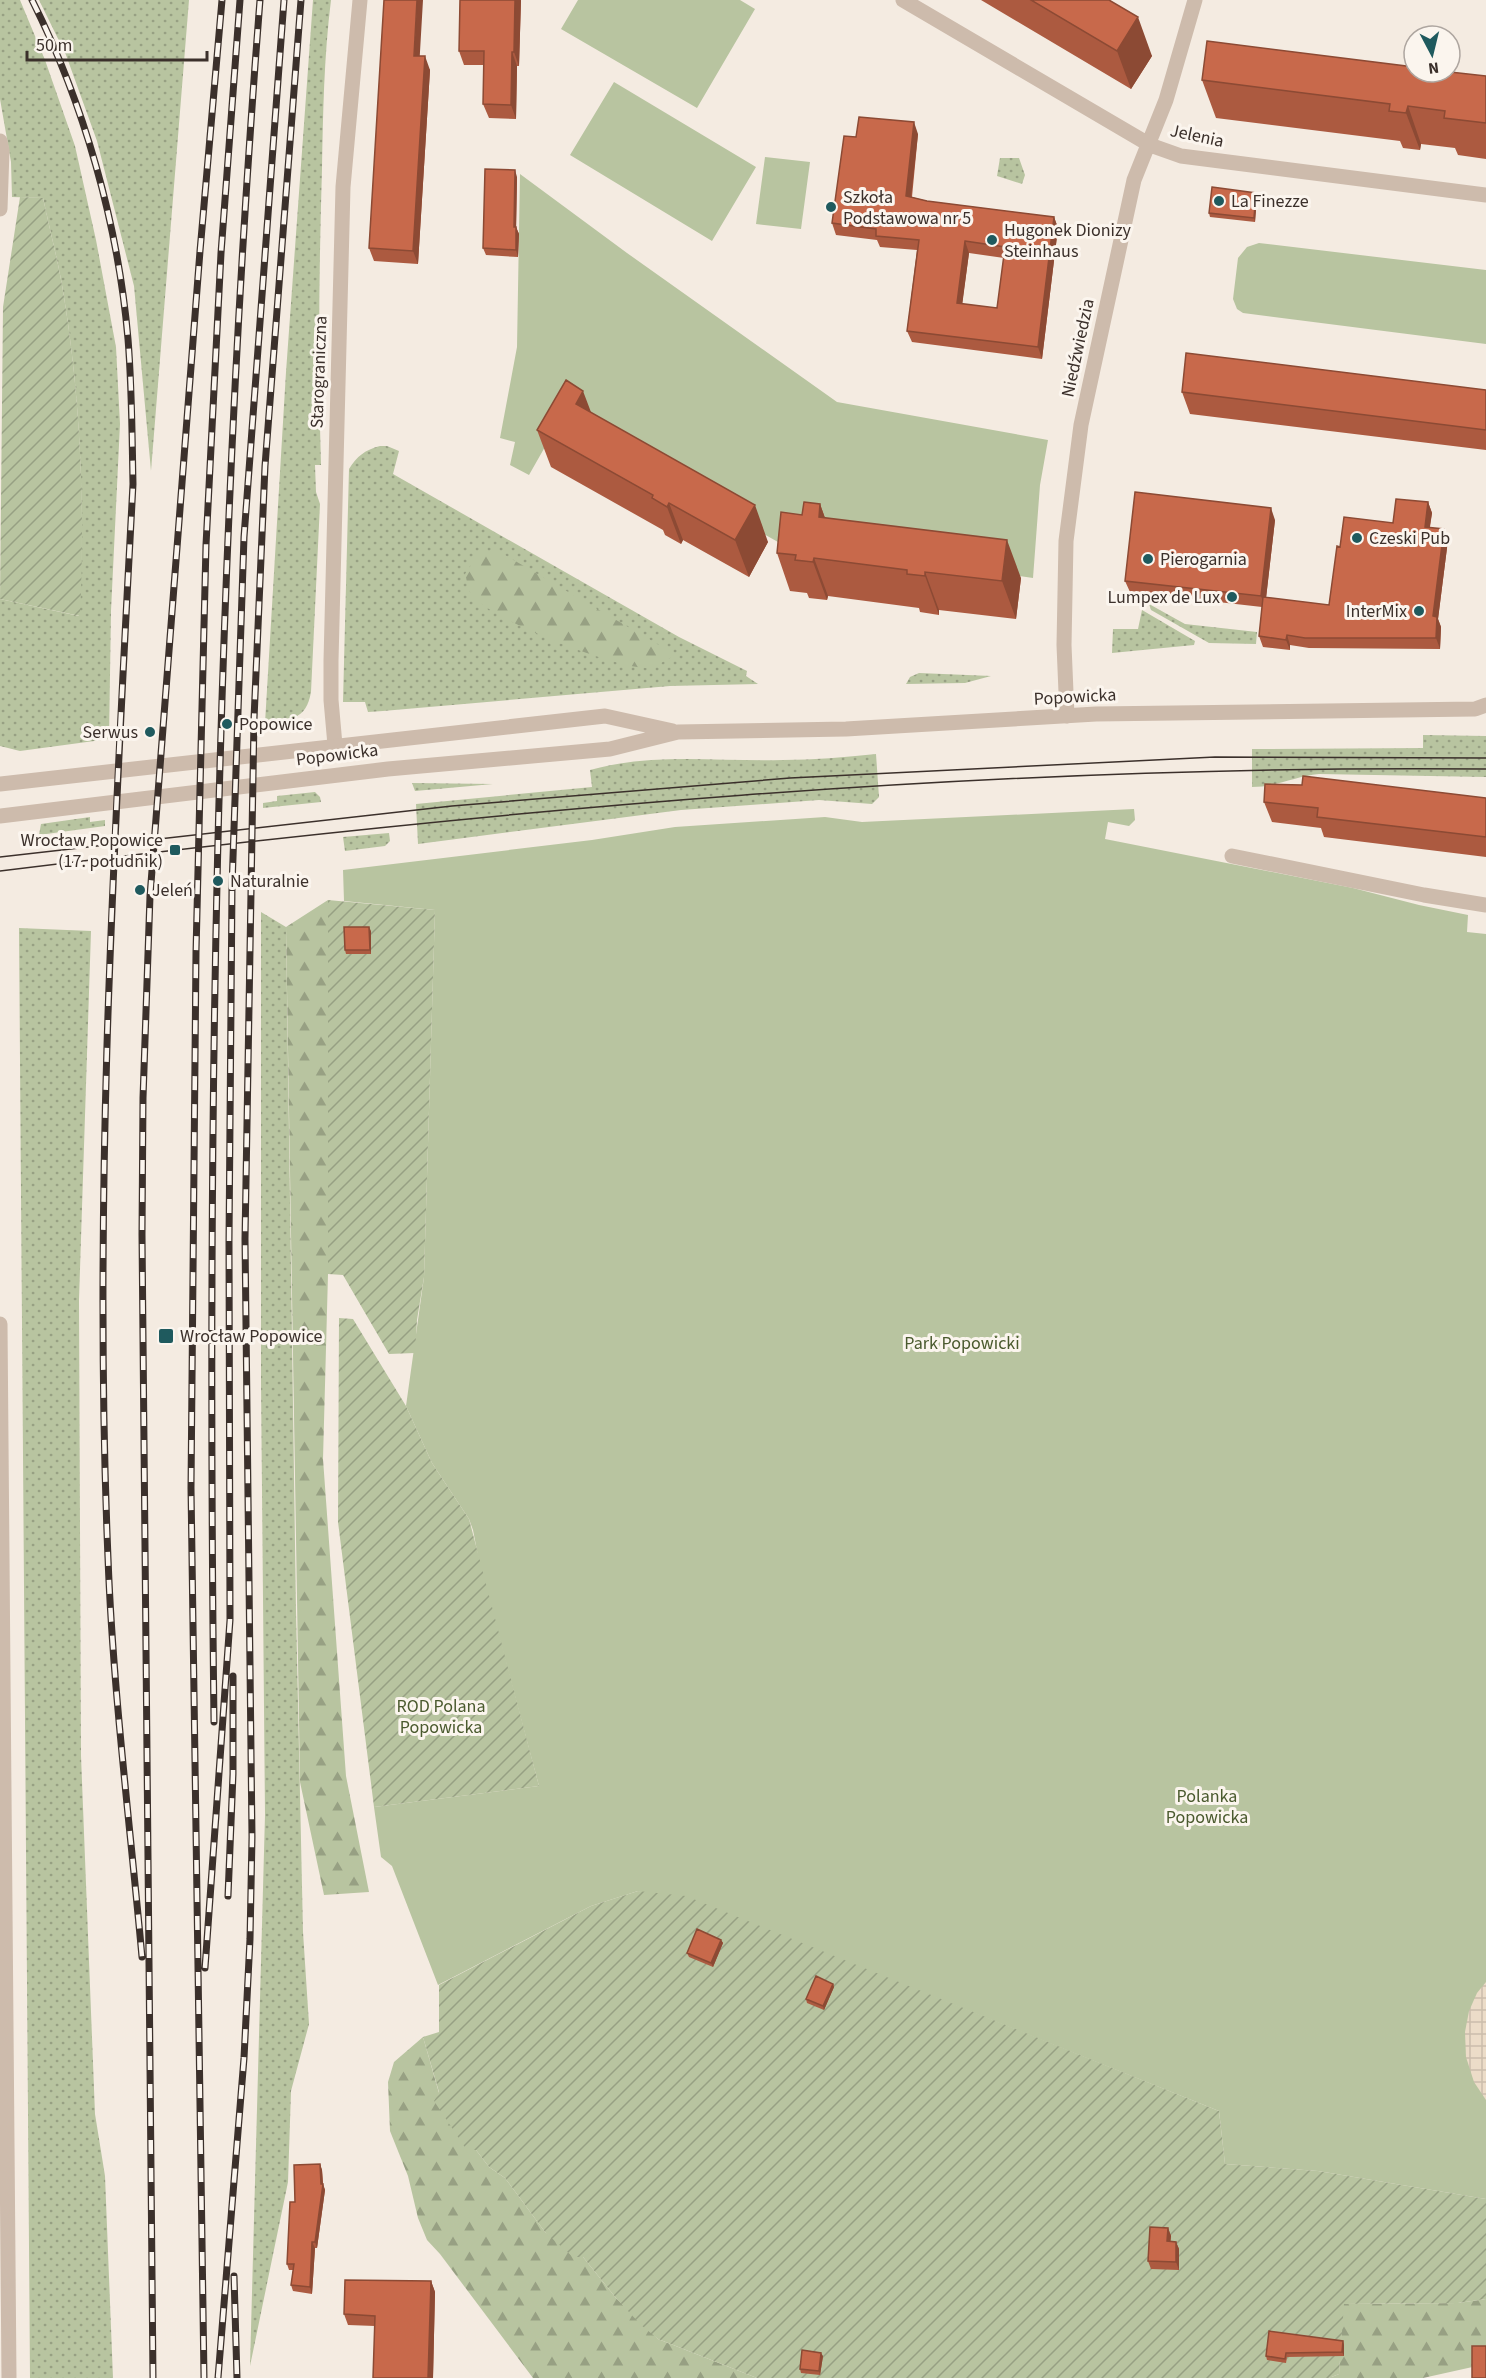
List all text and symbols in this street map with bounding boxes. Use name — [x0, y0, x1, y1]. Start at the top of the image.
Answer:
scale bar — [27, 24, 207, 62]
north arrow — [1402, 24, 1462, 84]
text: 50 m — [36, 33, 72, 58]
text: N — [1427, 56, 1440, 79]
street label: Jelenia — [1168, 118, 1226, 154]
place label: Szkoła Podstawowa nr 5 — [843, 185, 971, 231]
place label: La Finezze — [1231, 189, 1309, 214]
marker: La Finezze — [1212, 194, 1226, 208]
marker: Szkoła Podstawowa nr 5 — [824, 200, 838, 214]
place label: Hugonek Dionizy Steinhaus — [1004, 218, 1132, 264]
marker: Hugonek Dionizy Steinhaus — [985, 233, 999, 247]
street label: Niedźwiedzia — [1055, 296, 1101, 400]
street label: Starograniczna — [305, 315, 333, 429]
place label: Czeski Pub — [1369, 526, 1450, 551]
marker: Czeski Pub — [1350, 531, 1364, 545]
place label: Pierogarnia — [1160, 547, 1247, 572]
marker: Pierogarnia — [1141, 552, 1155, 566]
place label: Lumpex de Lux — [1107, 585, 1220, 610]
marker: Lumpex de Lux — [1225, 590, 1239, 604]
place label: InterMix — [1346, 599, 1407, 624]
marker: InterMix — [1412, 604, 1426, 618]
street label: Popowicka — [1033, 682, 1117, 712]
place label: Popowice — [239, 712, 312, 737]
marker: Popowice — [220, 717, 234, 731]
place label: Serwus — [83, 720, 138, 745]
marker: Serwus — [143, 725, 157, 739]
street label: Popowicka — [294, 738, 380, 772]
place label: Wrocław Popowice (17. południk) — [21, 828, 163, 874]
marker: Wrocław Popowice (17. południk) — [168, 843, 182, 857]
place label: Naturalnie — [230, 869, 309, 894]
marker: Naturalnie — [211, 874, 225, 888]
place label: Jeleń — [152, 878, 193, 903]
marker: Jeleń — [133, 883, 147, 897]
place label: Wrocław Popowice — [180, 1324, 323, 1349]
marker: Wrocław Popowice — [157, 1327, 175, 1345]
park label: Park Popowicki — [904, 1331, 1020, 1356]
park label: ROD Polana Popowicka — [397, 1694, 485, 1740]
park label: Polanka Popowicka — [1166, 1784, 1248, 1830]

